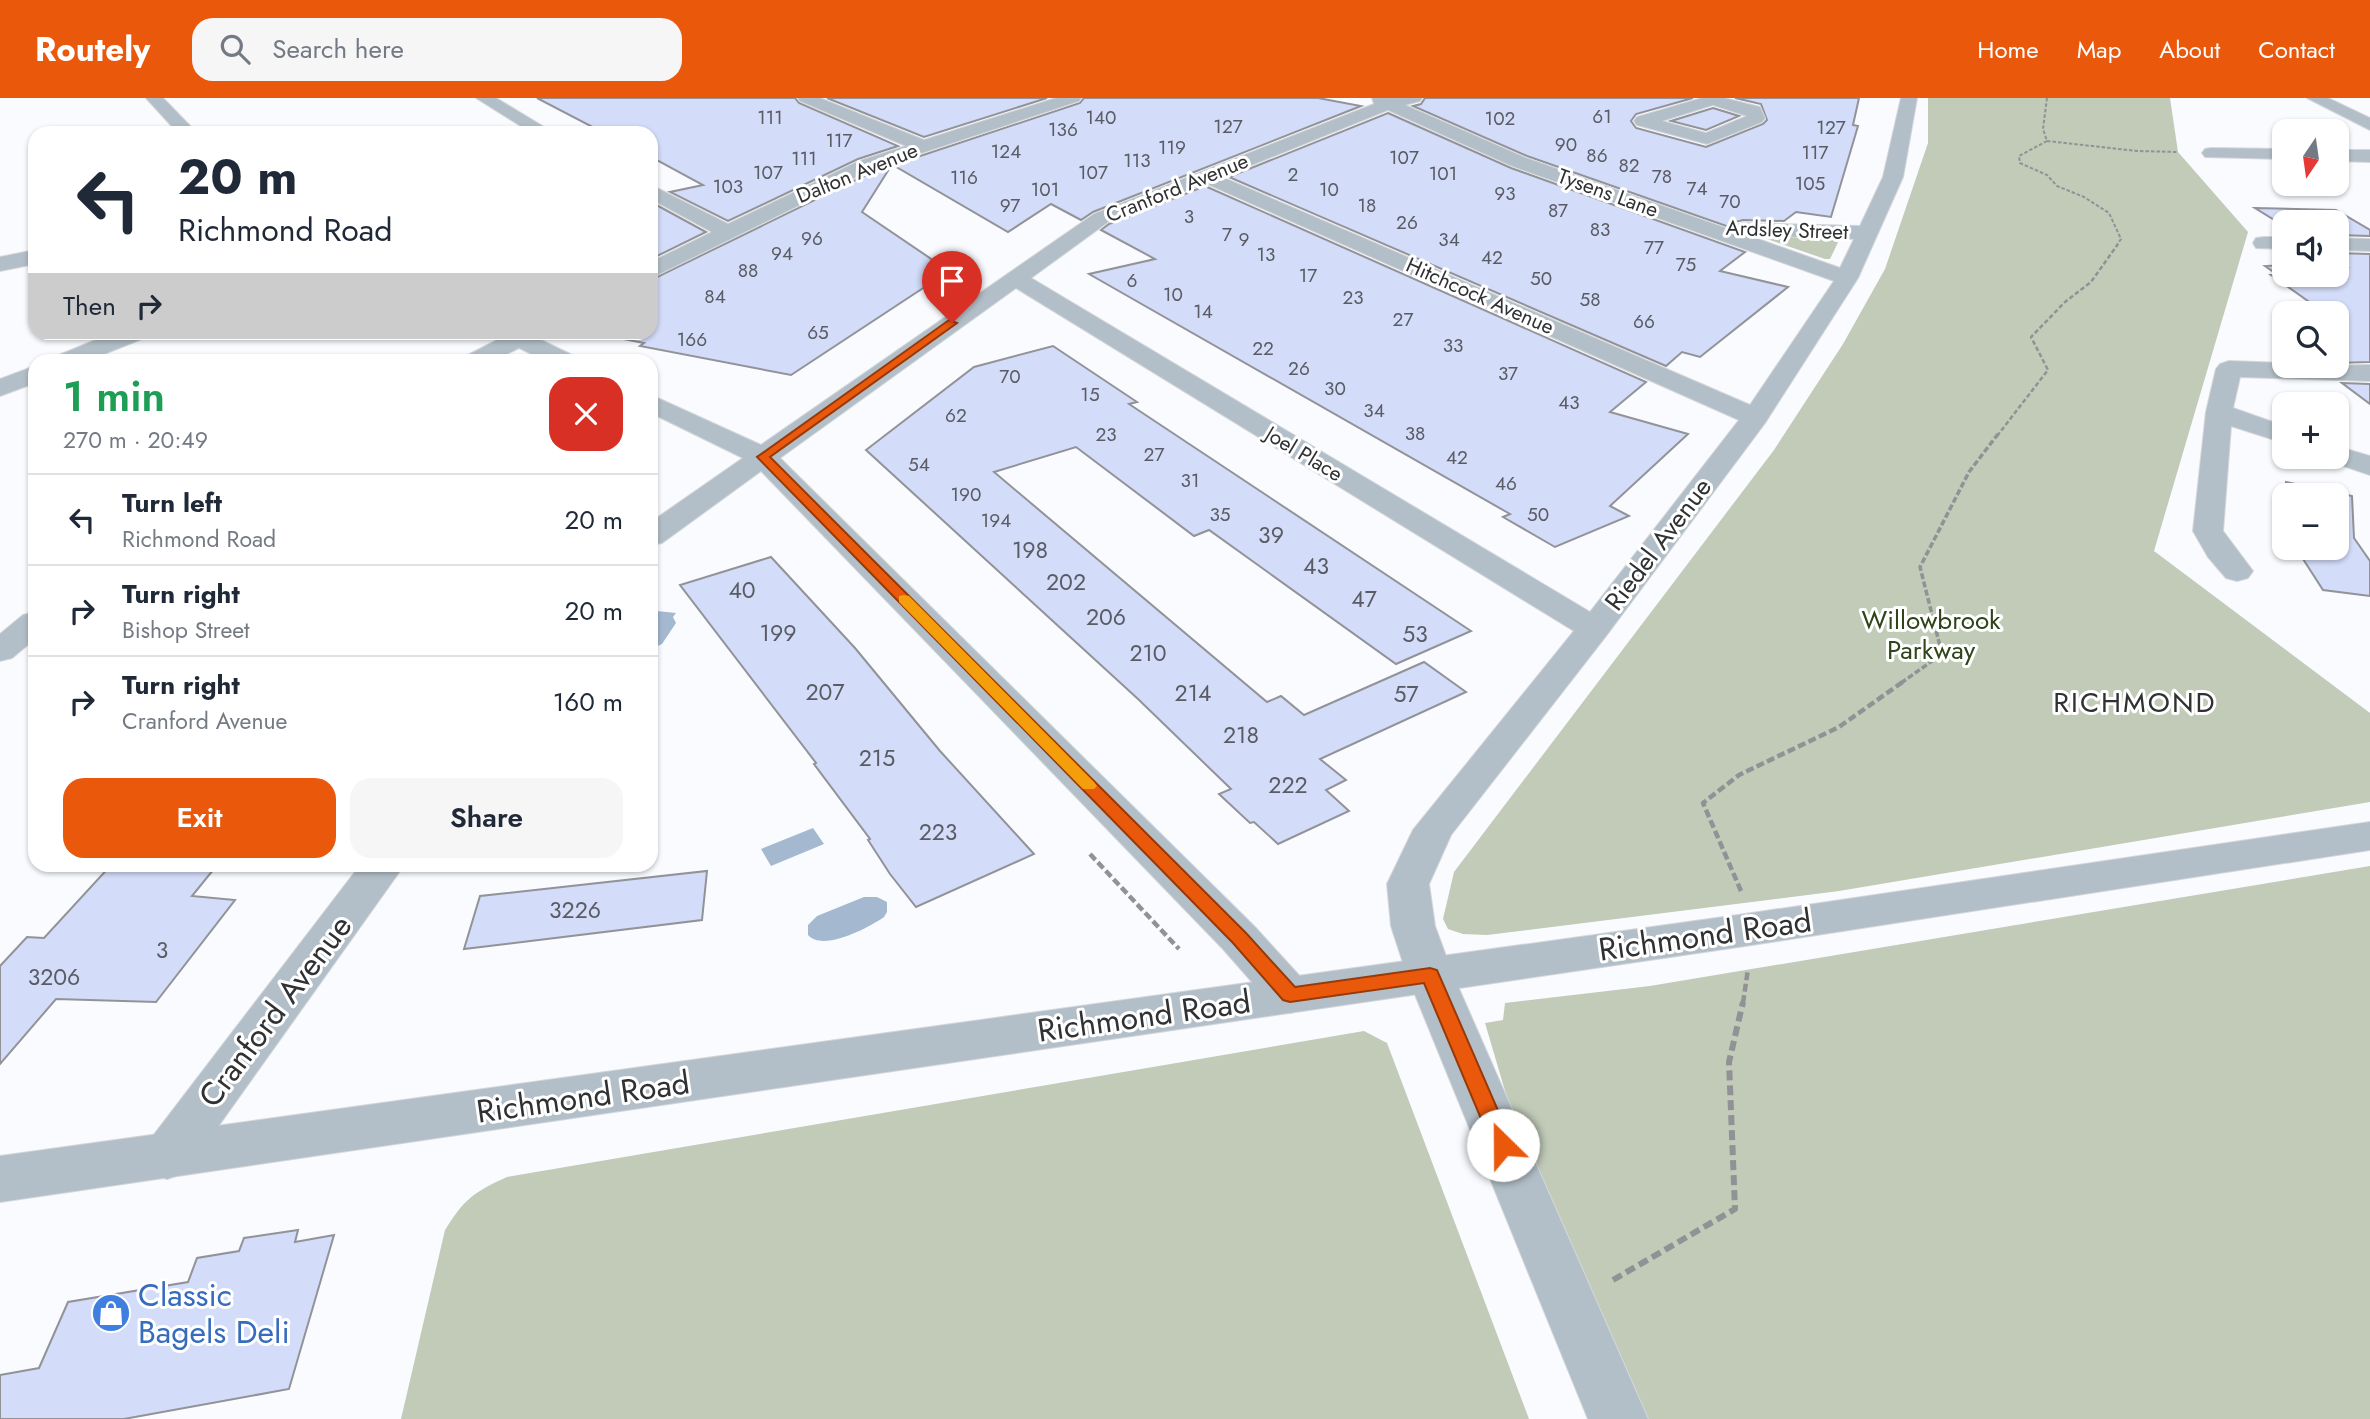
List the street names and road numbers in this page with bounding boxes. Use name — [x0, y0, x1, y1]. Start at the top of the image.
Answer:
street label: Dalton Avenue — [792, 135, 922, 211]
street label: Cranford Avenue — [1101, 146, 1253, 230]
street label: Tysens Lane — [1554, 161, 1663, 225]
street label: Ardsley Street — [1725, 213, 1849, 247]
street label: Hitchcock Avenue — [1401, 250, 1559, 342]
street label: Joel Place — [1257, 418, 1349, 489]
street label: Riedel Avenue — [1595, 470, 1721, 618]
street label: Richmond Road — [1596, 897, 1814, 973]
street label: Cranford Avenue — [187, 905, 363, 1117]
street label: Richmond Road — [1035, 978, 1253, 1054]
street label: Richmond Road — [474, 1059, 692, 1135]

